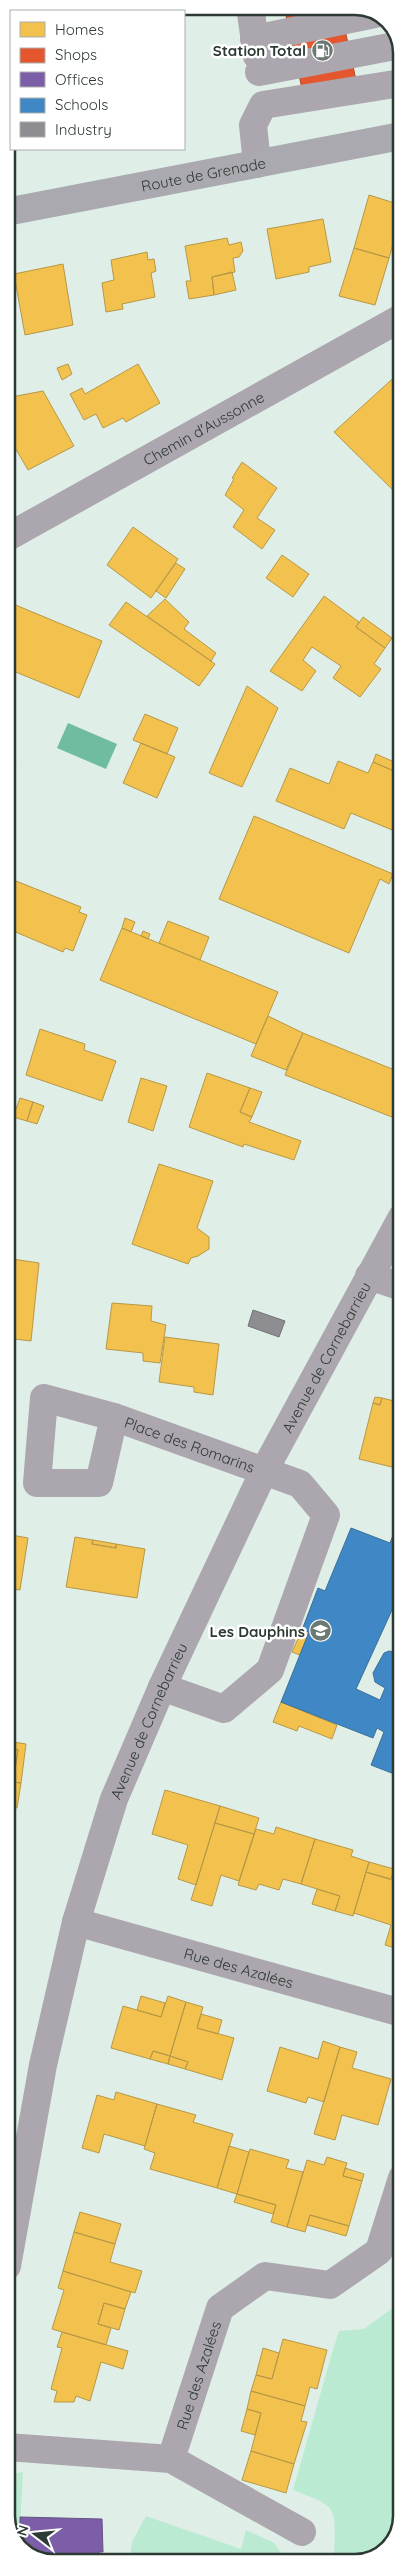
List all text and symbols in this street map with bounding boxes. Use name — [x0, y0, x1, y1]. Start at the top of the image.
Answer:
legend — [10, 10, 185, 150]
text: Homes — [55, 20, 104, 39]
fuel station icon: Station Total — [310, 38, 334, 62]
place label: Station Total — [213, 41, 306, 60]
text: Shops — [55, 45, 97, 64]
text: Offices — [55, 70, 104, 89]
text: Schools — [55, 95, 108, 114]
text: Industry — [55, 120, 112, 139]
street label: Route de Grenade — [139, 153, 267, 195]
street label: Chemin d'Aussonne — [140, 387, 267, 469]
street label: Avenue de Cornebarrieu — [277, 1278, 375, 1436]
street label: Place des Romarins — [122, 1412, 257, 1476]
school or university icon: Les Dauphins — [309, 1619, 333, 1643]
place label: Les Dauphins — [210, 1622, 305, 1641]
street label: Avenue de Cornebarrieu — [106, 1640, 191, 1802]
street label: Rue des Azalées — [182, 1943, 296, 1992]
street label: Rue des Azalées — [172, 2319, 225, 2432]
north arrow — [10, 2509, 60, 2559]
text: N — [12, 2523, 33, 2538]

